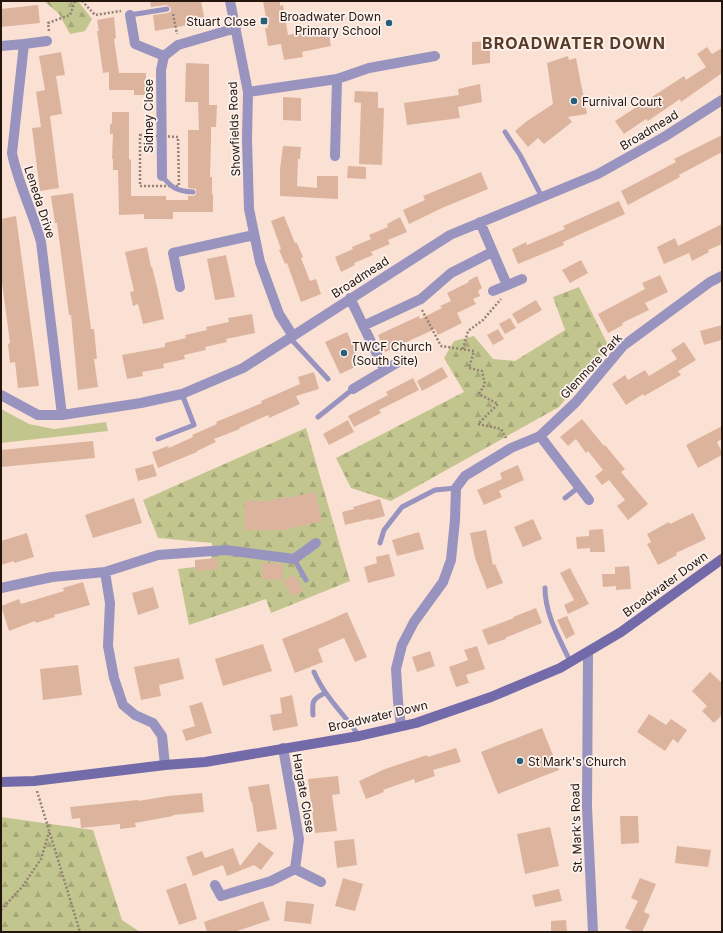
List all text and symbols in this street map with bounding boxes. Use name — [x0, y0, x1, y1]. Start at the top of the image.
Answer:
place label: Broadwater Down Primary School — [280, 9, 381, 38]
place label: Stuart Close — [186, 14, 256, 29]
marker: Stuart Close — [259, 16, 269, 26]
marker: Broadwater Down Primary School — [384, 18, 394, 28]
district label: BROADWATER DOWN — [482, 33, 666, 53]
street label: Sidney Close — [141, 79, 156, 153]
street label: Showfields Road — [225, 81, 243, 177]
place label: Furnival Court — [582, 94, 662, 109]
marker: Furnival Court — [569, 96, 579, 106]
street label: Broadmead — [617, 107, 681, 153]
street label: Leneda Drive — [21, 164, 59, 240]
street label: Broadmead — [329, 253, 391, 301]
street label: Glenmore Park — [557, 330, 625, 402]
place label: TWCF Church (South Site) — [352, 339, 432, 368]
marker: TWCF Church (South Site) — [339, 348, 349, 358]
street label: Broadwater Down — [620, 548, 710, 620]
street label: Broadwater Down — [327, 697, 429, 735]
street label: Hargate Close — [290, 752, 318, 834]
place label: St Mark's Church — [528, 754, 626, 769]
marker: St Mark's Church — [515, 756, 525, 766]
street label: St. Mark's Road — [567, 783, 585, 873]

